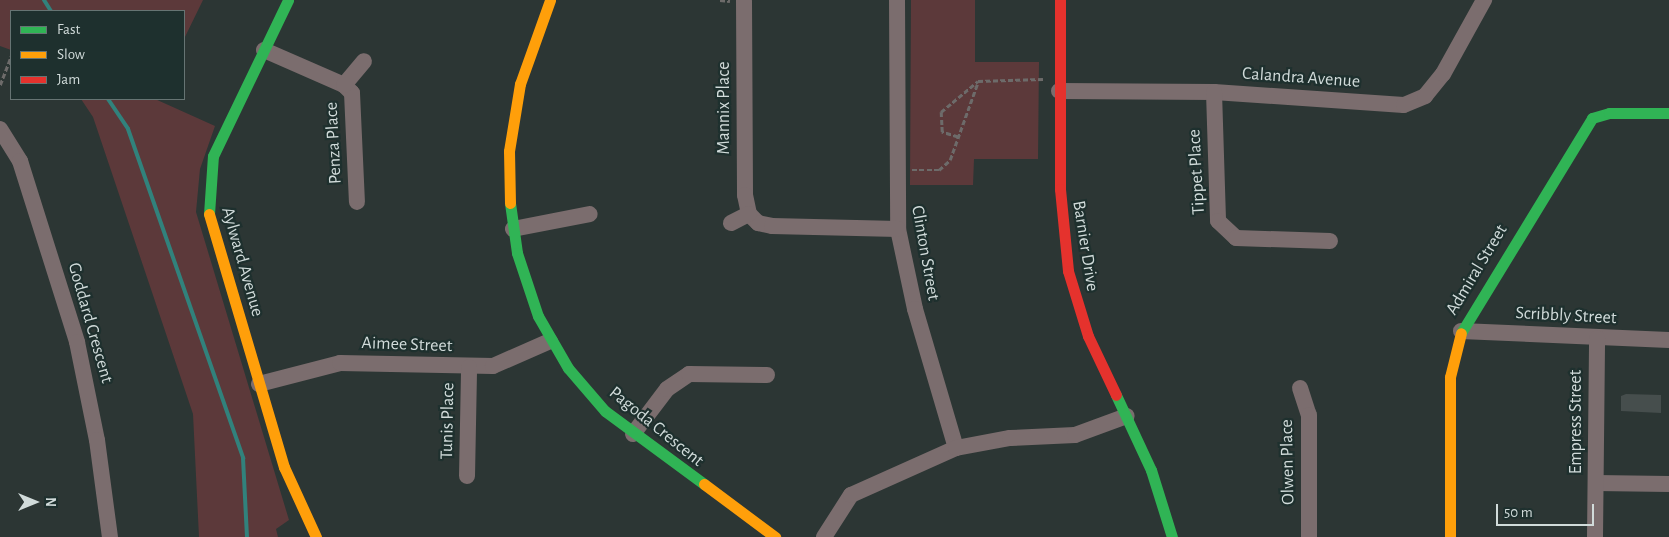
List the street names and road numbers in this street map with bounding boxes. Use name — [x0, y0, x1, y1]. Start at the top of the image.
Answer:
street label: Mannix Place — [713, 61, 735, 155]
street label: Calandra Avenue — [1241, 63, 1361, 93]
street label: Penza Place — [321, 101, 347, 185]
street label: Tippet Place — [1184, 129, 1210, 215]
street label: Barnier Drive — [1067, 199, 1103, 293]
street label: Clinton Street — [906, 204, 944, 302]
street label: Aylward Avenue — [216, 205, 268, 319]
street label: Admiral Street — [1442, 221, 1512, 319]
street label: Goddard Crescent — [63, 260, 117, 386]
street label: Scribbly Street — [1515, 303, 1617, 329]
street label: Aimee Street — [361, 333, 453, 357]
street label: Empress Street — [1565, 370, 1587, 474]
street label: Tunis Place — [437, 382, 459, 460]
street label: Pagoda Crescent — [604, 382, 708, 472]
street label: Olwen Place — [1276, 419, 1300, 505]

